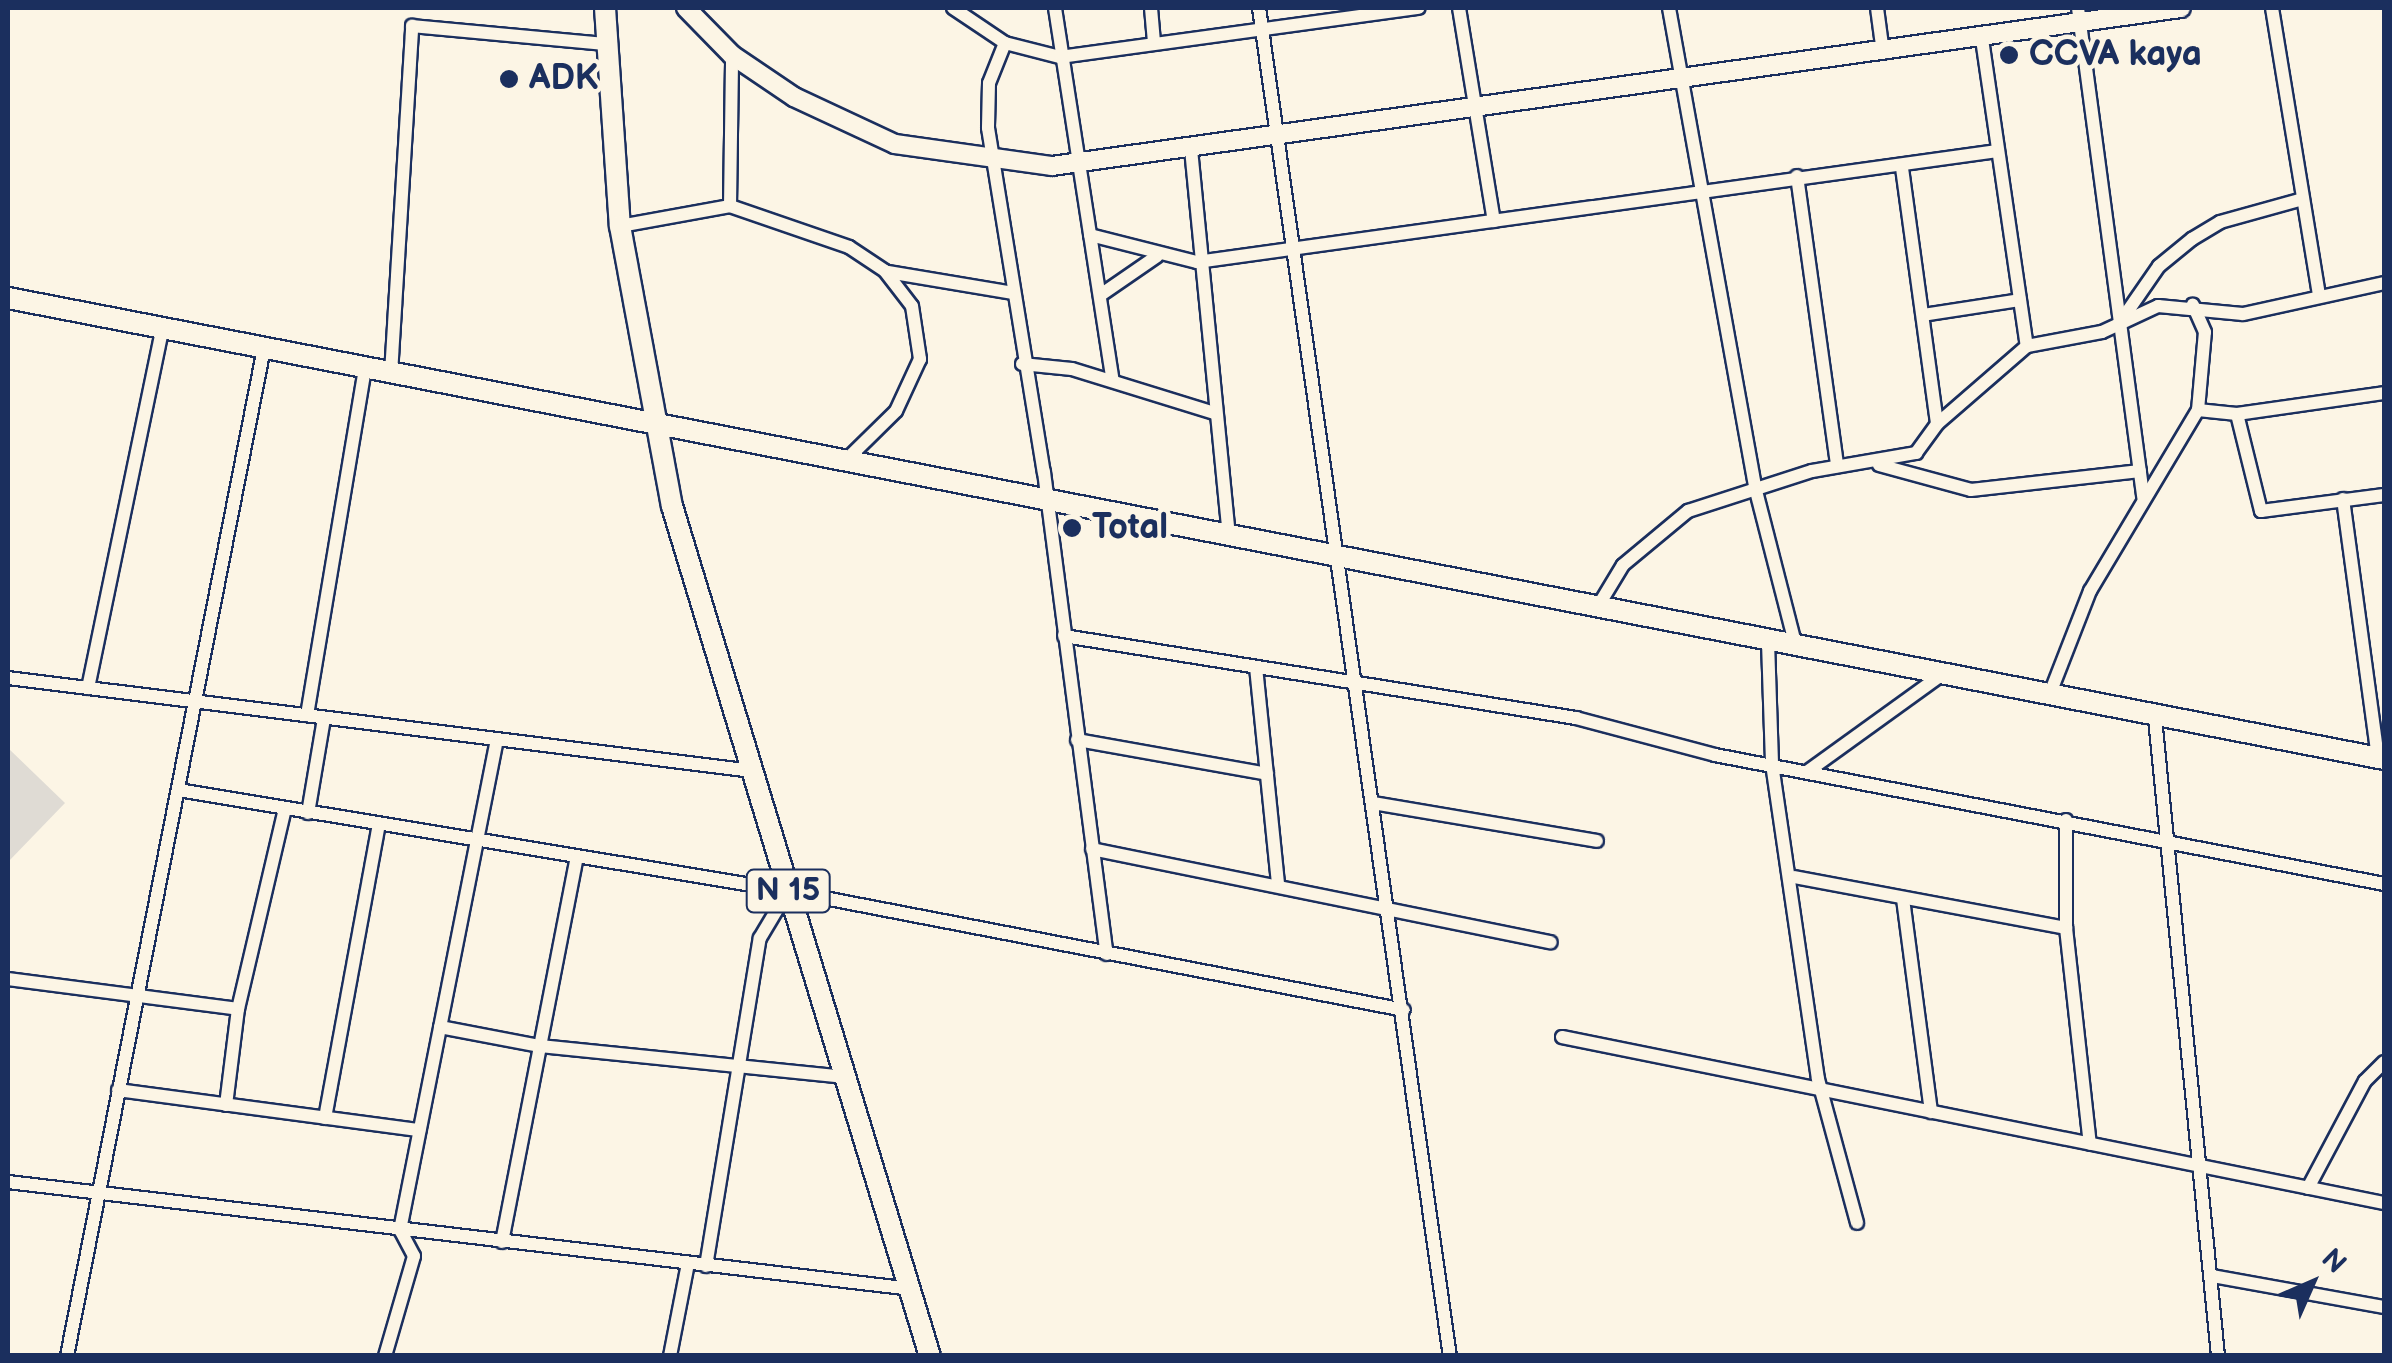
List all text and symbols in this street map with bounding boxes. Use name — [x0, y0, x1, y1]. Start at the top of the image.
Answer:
place label: CCVA kaya — [2029, 34, 2202, 76]
marker: CCVA kaya — [1998, 44, 2020, 66]
place label: ADK — [529, 58, 599, 100]
marker: ADK — [498, 68, 520, 90]
place label: Total — [1092, 507, 1168, 549]
marker: Total — [1061, 517, 1083, 539]
road number: N 15 — [746, 864, 830, 918]
north arrow — [2262, 1233, 2362, 1333]
text: N — [2314, 1242, 2353, 1281]

